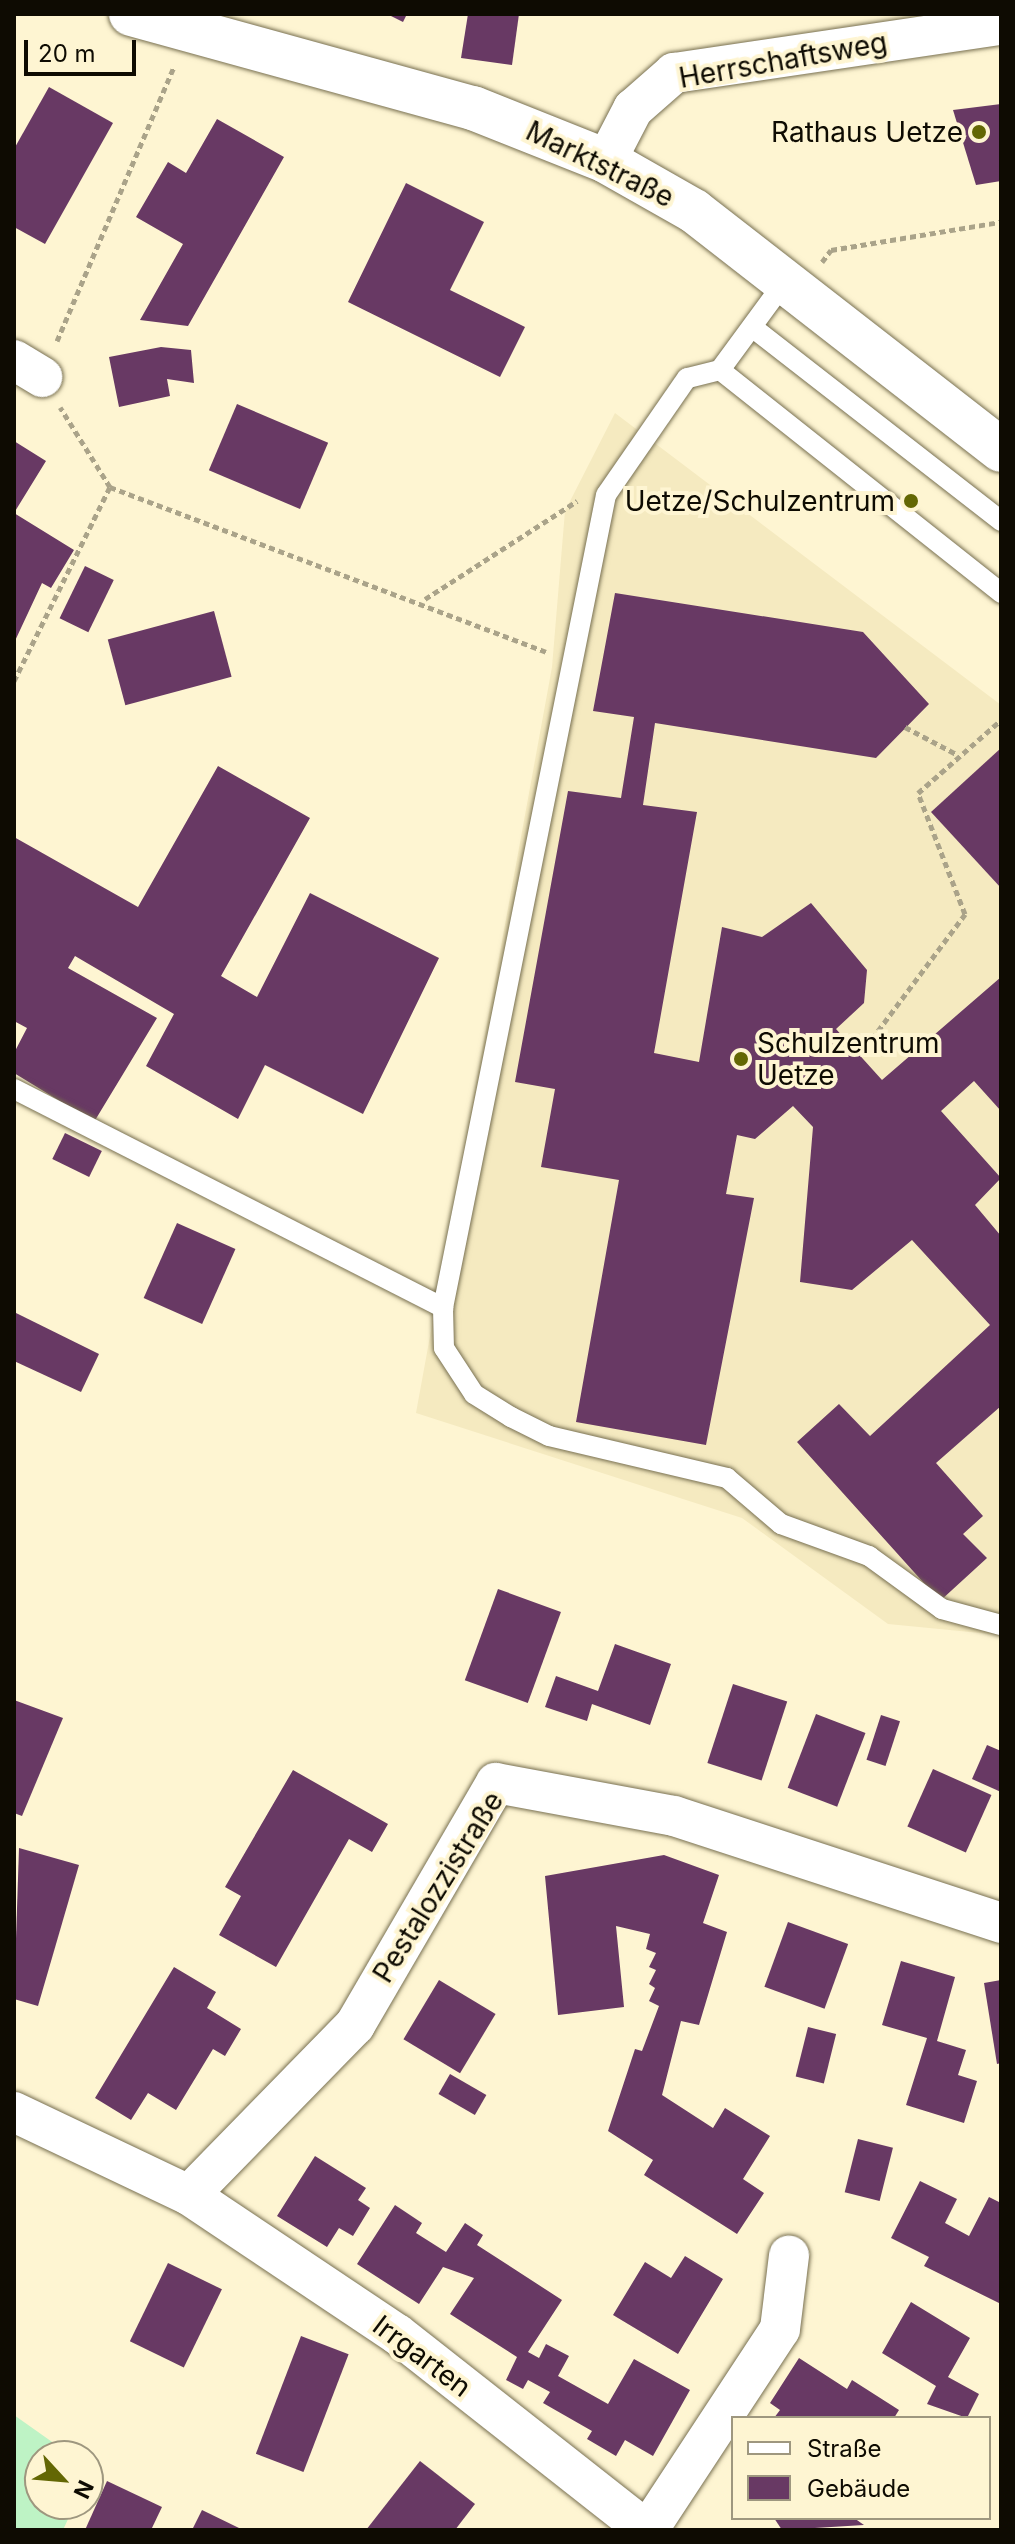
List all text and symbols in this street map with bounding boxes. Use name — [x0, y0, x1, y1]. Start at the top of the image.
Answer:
scale bar — [28, 24, 140, 74]
street label: Herrschaftsweg — [676, 25, 890, 95]
text: 20 m — [38, 39, 96, 68]
street label: Marktstraße — [521, 114, 679, 214]
place label: Rathaus Uetze — [771, 115, 963, 149]
marker: Rathaus Uetze — [970, 123, 988, 141]
place label: Uetze/Schulzentrum — [625, 484, 895, 518]
marker: Uetze/Schulzentrum — [902, 492, 920, 510]
place label: Schulzentrum Uetze — [757, 1026, 940, 1092]
marker: Schulzentrum Uetze — [732, 1050, 750, 1068]
street label: Pestalozzistraße — [366, 1785, 510, 1989]
street label: Irrgarten — [366, 2308, 478, 2404]
legend — [731, 2416, 991, 2520]
text: Straße — [807, 2434, 882, 2463]
north arrow — [24, 2440, 104, 2520]
text: Gebäude — [807, 2474, 910, 2503]
text: N — [68, 2476, 99, 2503]

